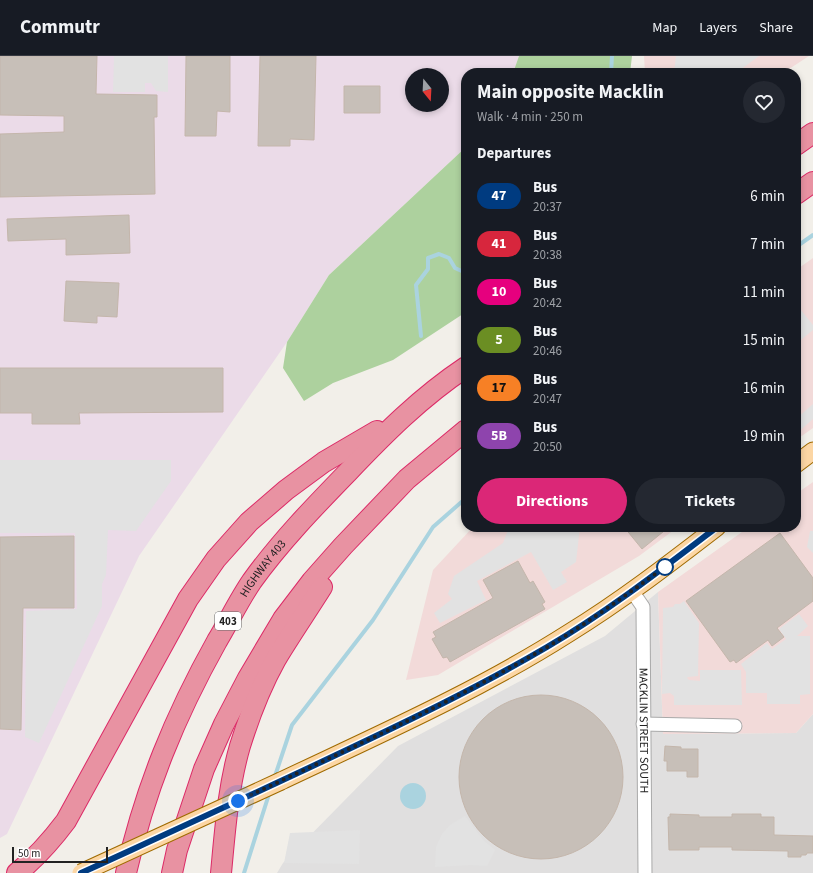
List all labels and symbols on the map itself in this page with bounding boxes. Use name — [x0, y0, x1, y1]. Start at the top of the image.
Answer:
north arrow — [405, 68, 449, 112]
street label: HIGHWAY 403 — [235, 536, 290, 600]
unlabelled marker — [656, 558, 674, 576]
road number: 403 — [215, 612, 241, 630]
street label: MACKLIN STREET SOUTH — [635, 668, 653, 793]
your location — [228, 791, 248, 811]
scale bar — [12, 845, 108, 864]

